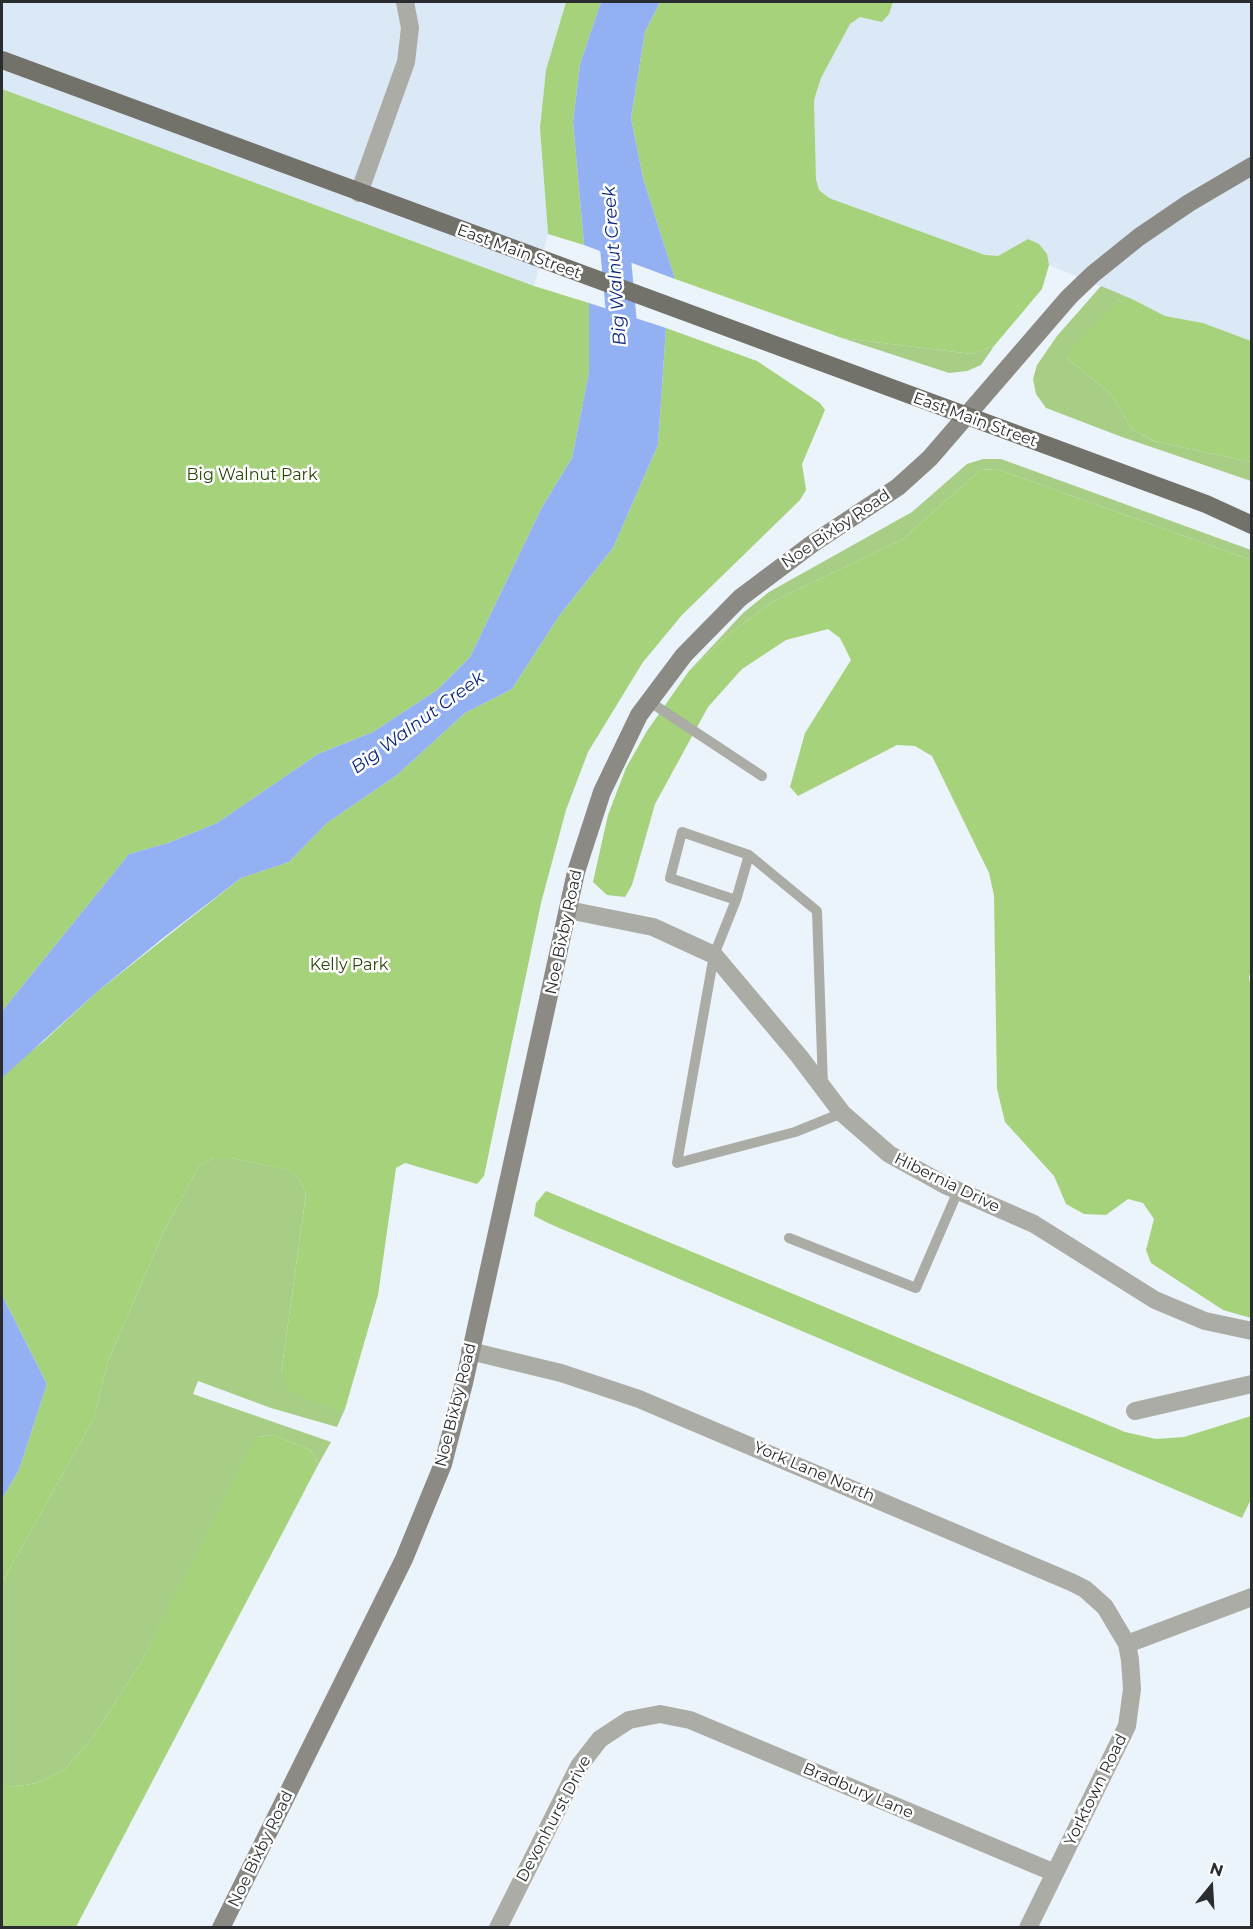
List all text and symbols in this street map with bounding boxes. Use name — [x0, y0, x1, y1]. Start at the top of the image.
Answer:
water label: Big Walnut Creek — [599, 186, 631, 346]
street label: East Main Street — [454, 221, 584, 283]
street label: East Main Street — [910, 389, 1040, 451]
park label: Big Walnut Park — [187, 465, 317, 485]
street label: Noe Bixby Road — [778, 485, 894, 573]
water label: Big Walnut Creek — [347, 667, 489, 779]
street label: Noe Bixby Road — [541, 868, 587, 996]
park label: Kelly Park — [310, 955, 388, 975]
street label: Hibernia Drive — [891, 1149, 1003, 1217]
street label: Noe Bixby Road — [431, 1341, 481, 1469]
street label: York Lane North — [750, 1438, 878, 1506]
street label: Yorktown Road — [1061, 1731, 1131, 1849]
street label: Devonhurst Drive — [513, 1753, 595, 1885]
street label: Bradbury Lane — [800, 1759, 916, 1823]
street label: Noe Bixby Road — [225, 1788, 297, 1910]
north arrow — [1181, 1857, 1241, 1917]
text: N — [1208, 1858, 1226, 1880]

